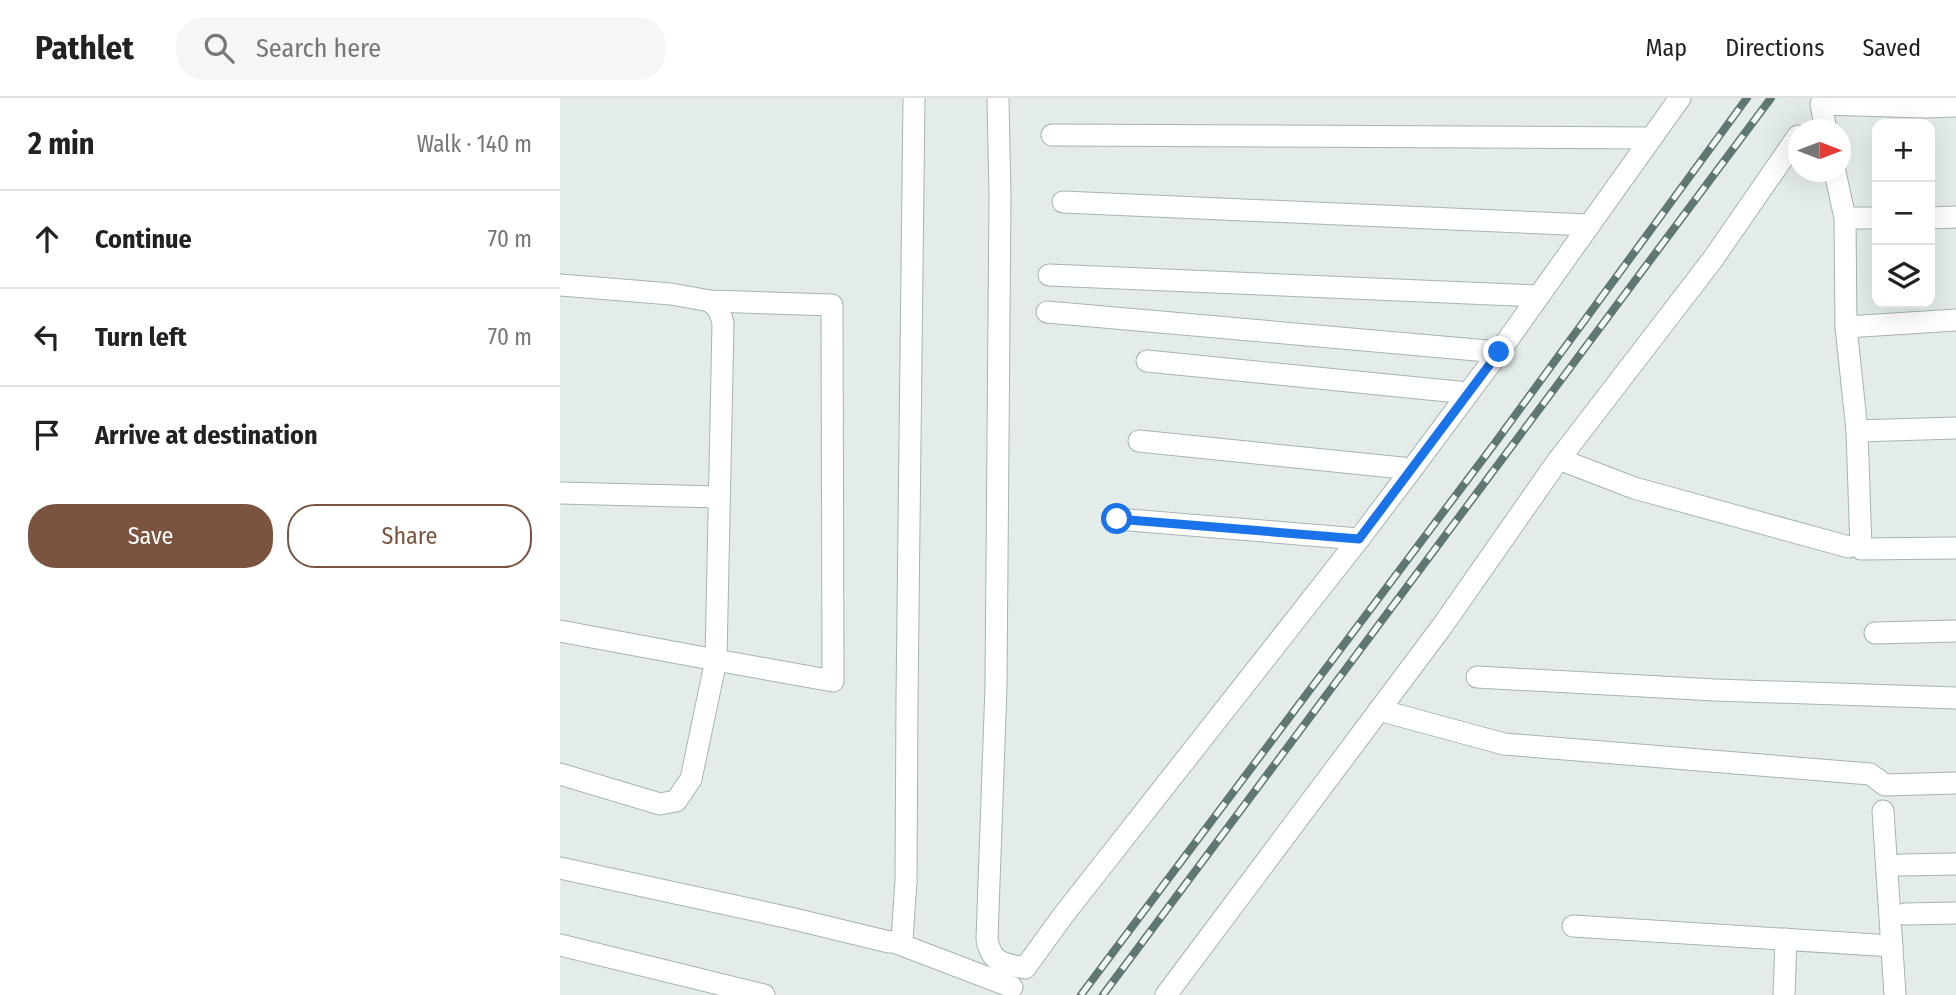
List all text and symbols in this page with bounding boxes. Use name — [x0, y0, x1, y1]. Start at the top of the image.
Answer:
search box — [176, 17, 666, 80]
text: Pathlet — [35, 28, 134, 68]
icon: search — [200, 29, 238, 67]
text: Search here — [256, 33, 381, 64]
text: Map — [1646, 34, 1687, 62]
text: Directions — [1725, 34, 1824, 62]
text: Saved — [1862, 34, 1921, 62]
north arrow — [1788, 119, 1851, 182]
map controls — [1872, 119, 1935, 308]
button: + — [1872, 119, 1935, 182]
text: 2 min — [28, 126, 95, 162]
text: Walk · 140 m — [417, 130, 532, 158]
button: − — [1872, 182, 1935, 245]
icon: ahead — [28, 220, 66, 258]
text: Continue — [95, 224, 192, 255]
text: 70 m — [488, 225, 532, 253]
button: layers — [1872, 245, 1935, 308]
icon: left — [28, 318, 66, 356]
text: Turn left — [95, 322, 187, 353]
text: 70 m — [488, 323, 532, 351]
route end — [1483, 336, 1514, 367]
icon: arrive — [28, 416, 66, 454]
text: Arrive at destination — [95, 420, 318, 451]
route start — [1101, 503, 1132, 534]
button: Save — [28, 504, 273, 568]
button: Share — [287, 504, 532, 568]

